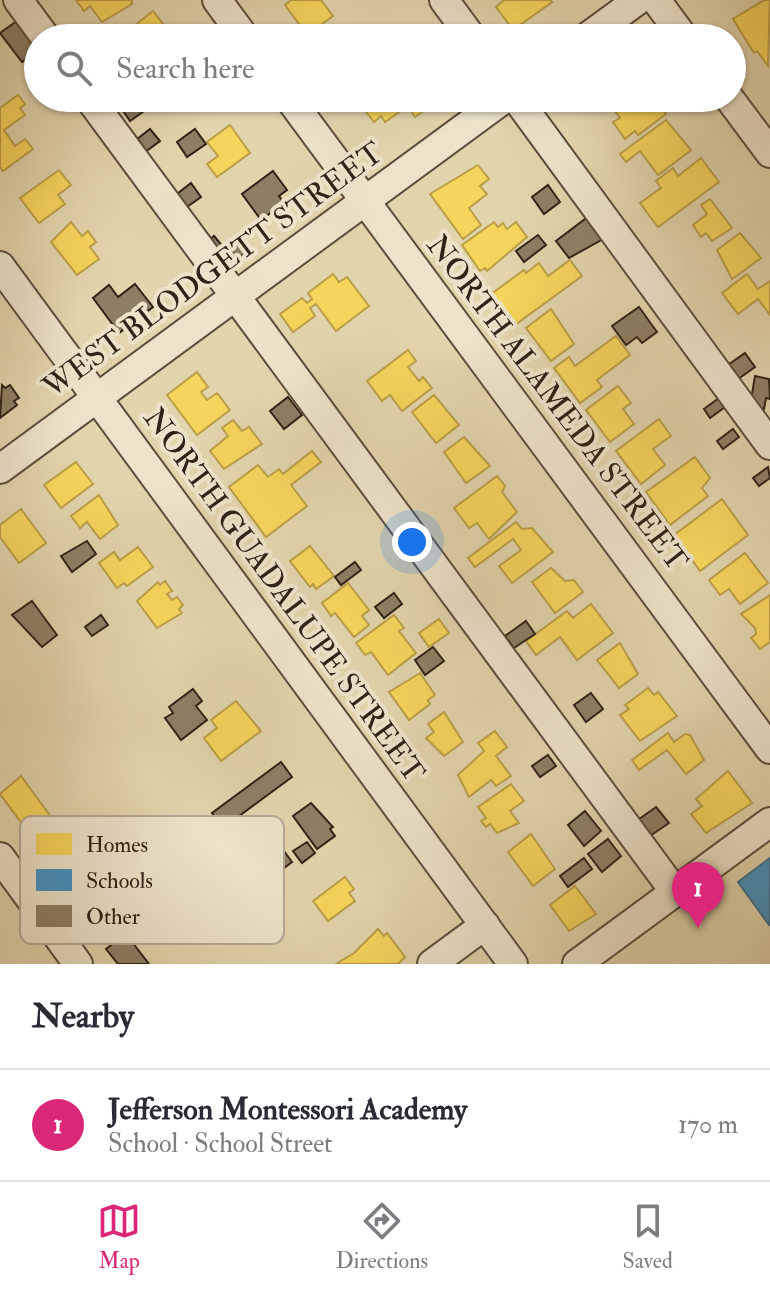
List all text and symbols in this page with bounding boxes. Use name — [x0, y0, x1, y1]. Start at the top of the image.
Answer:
search box — [24, 24, 746, 112]
icon: search — [52, 46, 96, 90]
text: Search here — [116, 50, 255, 87]
street label: WEST BLODGETT STREET — [35, 134, 390, 406]
street label: NORTH ALAMEDA STREET — [419, 228, 695, 578]
street label: NORTH GUADALUPE STREET — [136, 400, 432, 790]
your location — [392, 522, 432, 562]
legend — [20, 816, 284, 944]
text: Homes — [86, 831, 148, 859]
pin: 1 — [672, 862, 724, 928]
text: Schools — [86, 867, 153, 895]
text: Other — [86, 903, 141, 931]
text: Nearby — [32, 995, 134, 1038]
text: Jefferson Montessori Academy — [108, 1091, 467, 1128]
text: 1 — [53, 1109, 63, 1141]
text: 170 m — [678, 1109, 738, 1141]
text: School · School Street — [108, 1128, 333, 1160]
tab: Map — [97, 1199, 141, 1275]
tab: Directions — [336, 1199, 428, 1275]
tab: Saved — [623, 1199, 673, 1275]

